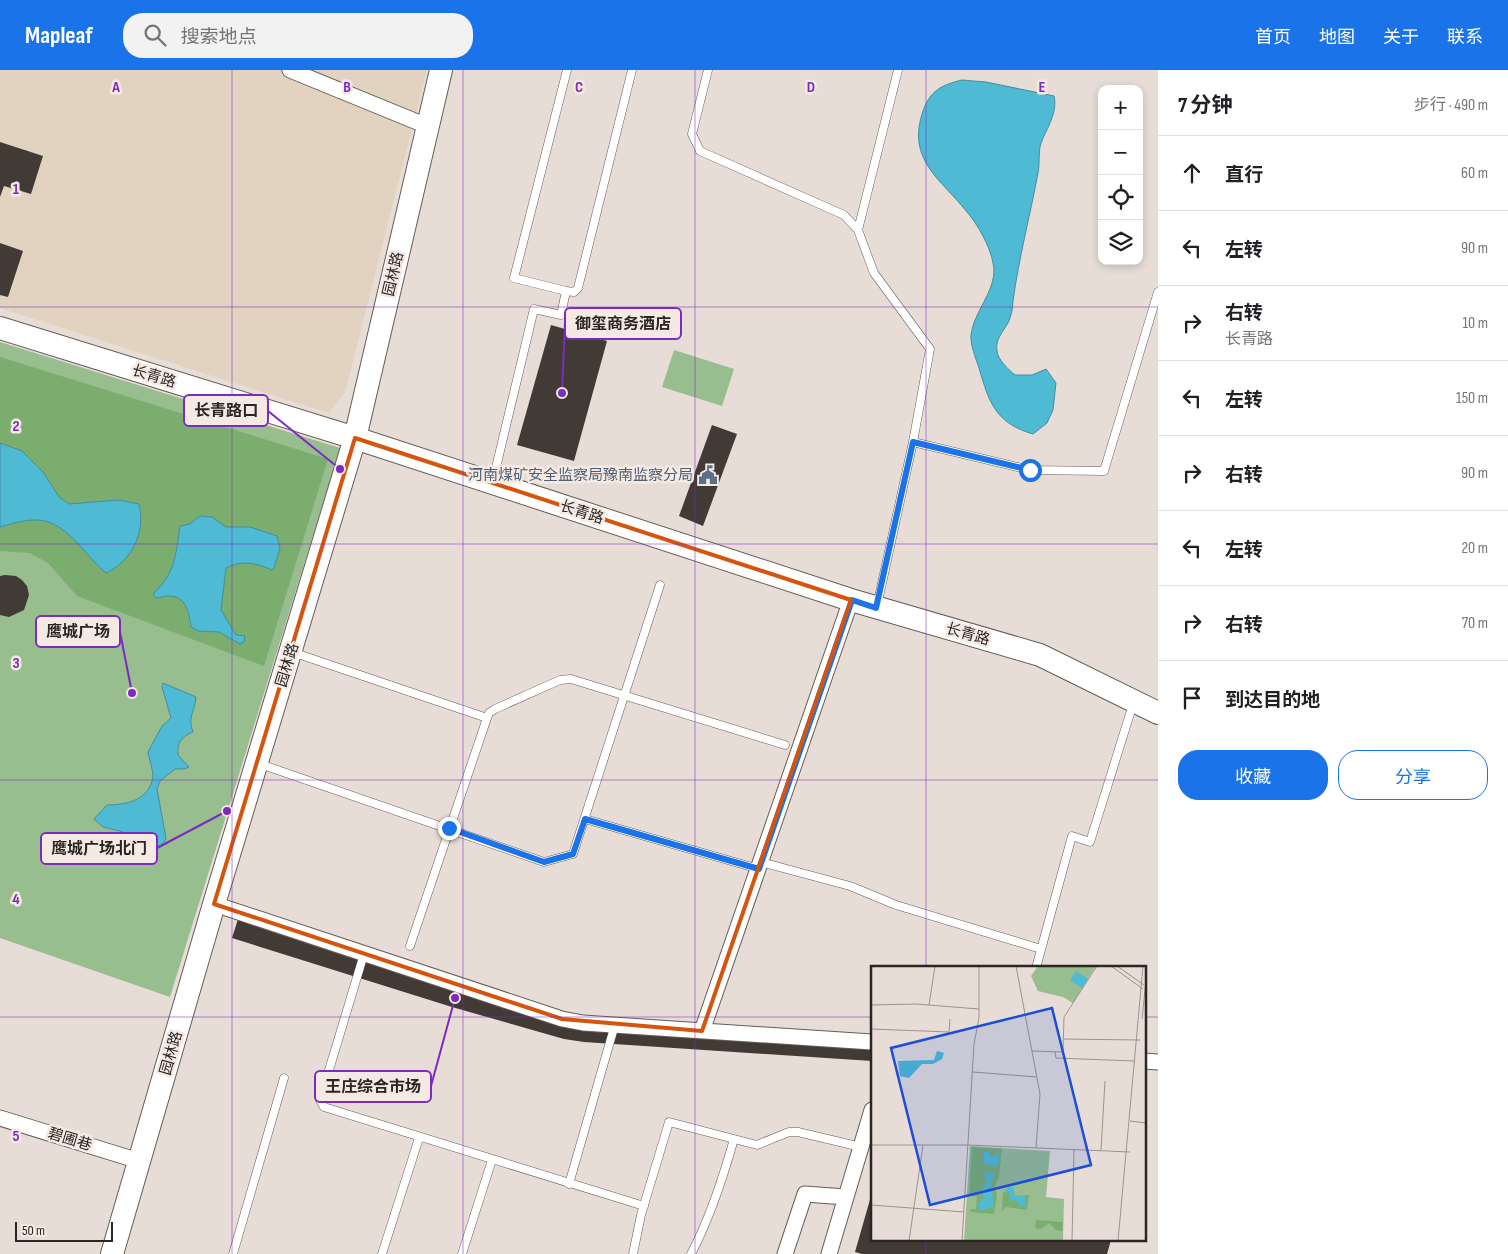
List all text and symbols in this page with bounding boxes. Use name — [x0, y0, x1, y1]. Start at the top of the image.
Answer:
search box — [123, 13, 473, 58]
text: Mapleaf — [25, 21, 93, 50]
icon: search — [141, 21, 169, 49]
text: 搜索地点 — [181, 26, 257, 49]
text: 首页 — [1255, 27, 1291, 48]
text: 地图 — [1319, 27, 1355, 48]
text: 关于 — [1383, 27, 1419, 48]
text: 联系 — [1447, 27, 1483, 48]
text: A — [111, 78, 120, 97]
text: B — [343, 78, 351, 97]
text: C — [575, 78, 583, 97]
text: D — [807, 78, 815, 97]
text: E — [1039, 78, 1046, 97]
map controls — [1098, 85, 1143, 265]
button: + — [1098, 85, 1143, 130]
text: 7 分钟 — [1178, 93, 1232, 118]
text: 步行 · 490 m — [1414, 96, 1488, 115]
button: − — [1098, 130, 1143, 175]
icon: ahead — [1178, 159, 1206, 187]
text: 直行 — [1225, 164, 1263, 187]
text: 60 m — [1461, 164, 1488, 183]
button: locate — [1098, 175, 1143, 220]
text: 1 — [13, 180, 20, 199]
button: layers — [1098, 220, 1143, 265]
icon: left — [1178, 234, 1206, 262]
text: 左转 — [1225, 239, 1263, 262]
text: 90 m — [1461, 239, 1488, 258]
street label: 园林路 — [379, 250, 408, 298]
text: 右转 — [1225, 302, 1263, 325]
callout: 御玺商务酒店 — [565, 308, 681, 339]
icon: right — [1178, 309, 1206, 337]
text: 10 m — [1462, 314, 1488, 333]
text: 御玺商务酒店 — [575, 315, 671, 334]
text: 长青路 — [1225, 330, 1273, 349]
street label: 长青路 — [130, 361, 178, 392]
icon: left — [1178, 384, 1206, 412]
text: 左转 — [1225, 389, 1263, 412]
text: 150 m — [1456, 389, 1488, 408]
callout: 长青路口 — [184, 395, 268, 426]
text: 长青路口 — [194, 402, 258, 421]
text: 2 — [12, 417, 20, 436]
route start — [1019, 459, 1042, 482]
icon: right — [1178, 459, 1206, 487]
public building icon: 河南煤矿安全监察局豫南监察分局 — [697, 464, 719, 486]
text: 右转 — [1225, 464, 1263, 487]
text: 90 m — [1461, 464, 1488, 483]
place label: 河南煤矿安全监察局豫南监察分局 — [468, 466, 693, 485]
street label: 长青路 — [558, 496, 606, 528]
icon: left — [1178, 534, 1206, 562]
text: 左转 — [1225, 539, 1263, 562]
text: 20 m — [1461, 539, 1488, 558]
icon: right — [1178, 609, 1206, 637]
text: 右转 — [1225, 614, 1263, 637]
text: 70 m — [1462, 614, 1488, 633]
callout: 鹰城广场 — [36, 616, 120, 647]
street label: 长青路 — [944, 619, 992, 650]
text: 鹰城广场 — [46, 622, 110, 642]
street label: 园林路 — [272, 641, 303, 689]
text: 3 — [12, 654, 20, 673]
icon: arrive — [1178, 684, 1206, 712]
text: 到达目的地 — [1225, 689, 1320, 712]
button: 收藏 — [1178, 750, 1328, 800]
button: 分享 — [1338, 750, 1488, 800]
route end — [438, 817, 461, 840]
callout: 鹰城广场北门 — [41, 833, 157, 864]
text: 鹰城广场北门 — [51, 839, 147, 859]
text: 4 — [12, 890, 20, 909]
inset map — [871, 966, 1146, 1242]
street label: 园林路 — [156, 1029, 187, 1077]
callout: 王庄综合市场 — [315, 1071, 431, 1102]
text: 王庄综合市场 — [325, 1078, 421, 1097]
street label: 碧圃巷 — [46, 1124, 94, 1155]
text: 5 — [12, 1127, 20, 1146]
scale bar — [15, 1219, 112, 1242]
text: 50 m — [22, 1222, 45, 1239]

